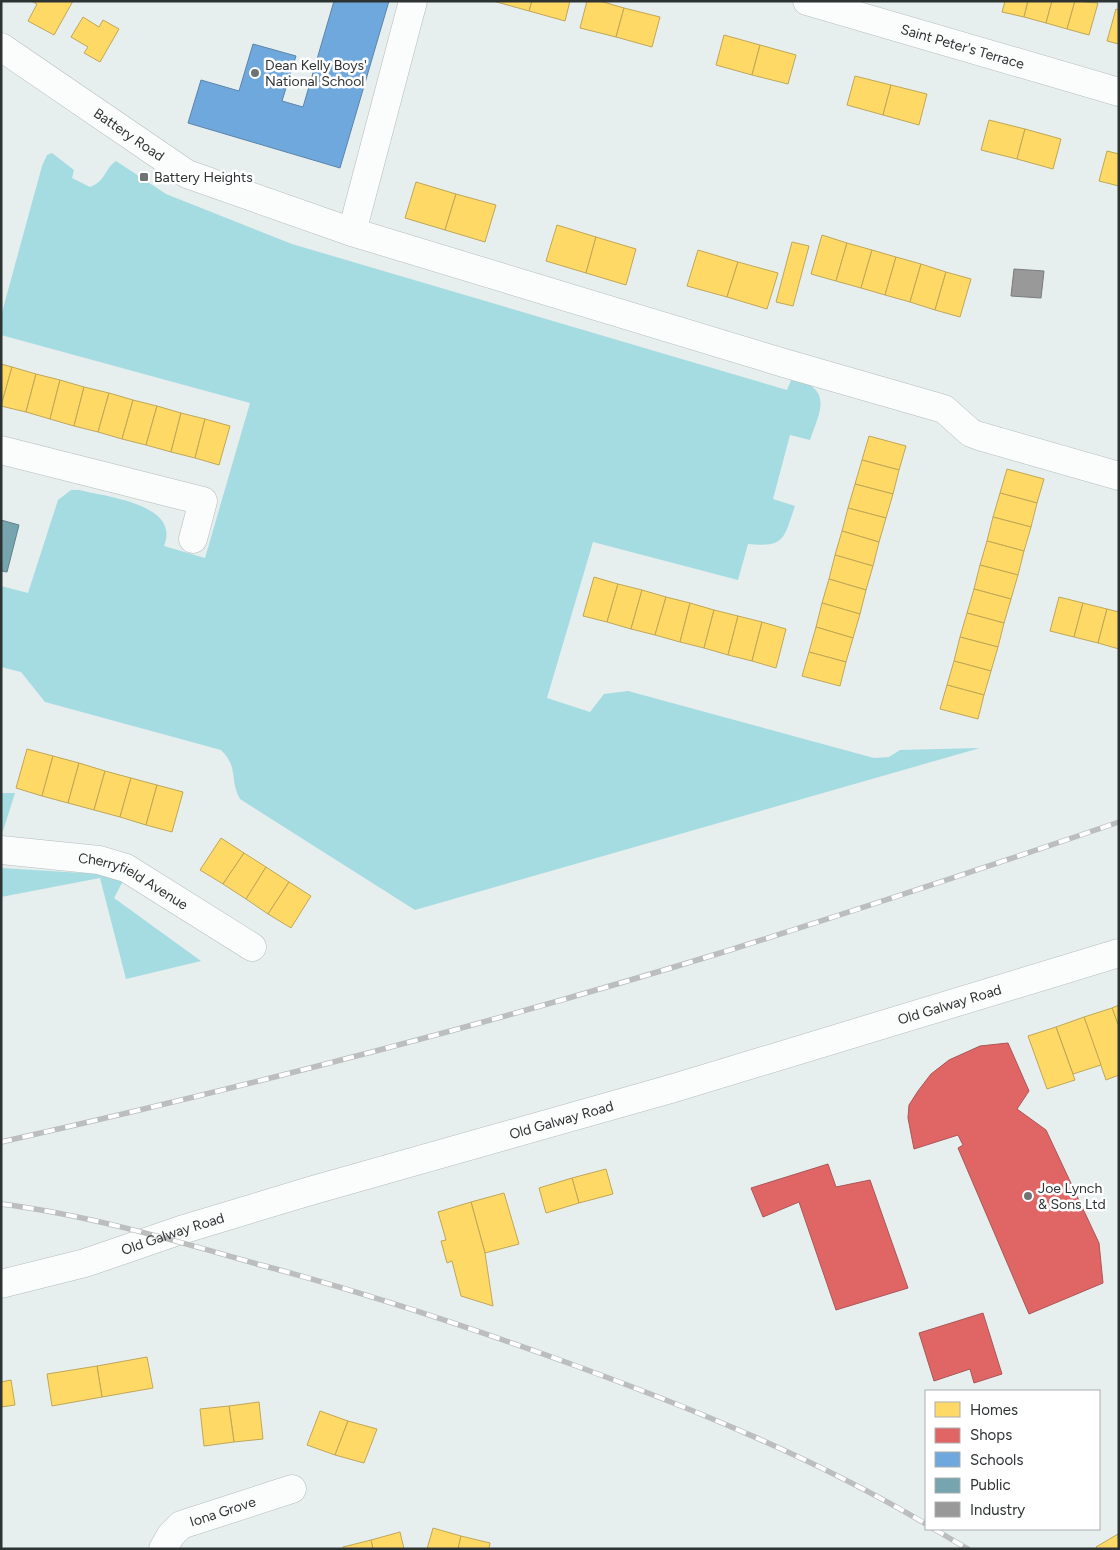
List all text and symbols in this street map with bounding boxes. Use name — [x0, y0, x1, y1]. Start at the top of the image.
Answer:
street label: Saint Peter's Terrace — [899, 20, 1027, 73]
place label: Dean Kelly Boys' National School — [265, 57, 367, 90]
marker: Dean Kelly Boys' National School — [249, 67, 261, 79]
street label: Battery Road — [90, 104, 168, 164]
place label: Battery Heights — [154, 169, 253, 186]
marker: Battery Heights — [138, 171, 150, 183]
street label: Cherryfield Avenue — [77, 849, 192, 913]
street label: Old Galway Road — [896, 981, 1003, 1028]
street label: Old Galway Road — [507, 1097, 615, 1143]
place label: Joe Lynch & Sons Ltd — [1038, 1180, 1106, 1213]
marker: Joe Lynch & Sons Ltd — [1022, 1190, 1034, 1202]
street label: Old Galway Road — [119, 1209, 226, 1258]
legend — [925, 1390, 1100, 1530]
text: Homes — [970, 1401, 1018, 1419]
text: Shops — [970, 1426, 1012, 1444]
text: Schools — [970, 1451, 1023, 1469]
text: Public — [970, 1476, 1011, 1494]
street label: Iona Grove — [187, 1493, 258, 1530]
text: Industry — [970, 1501, 1025, 1519]

